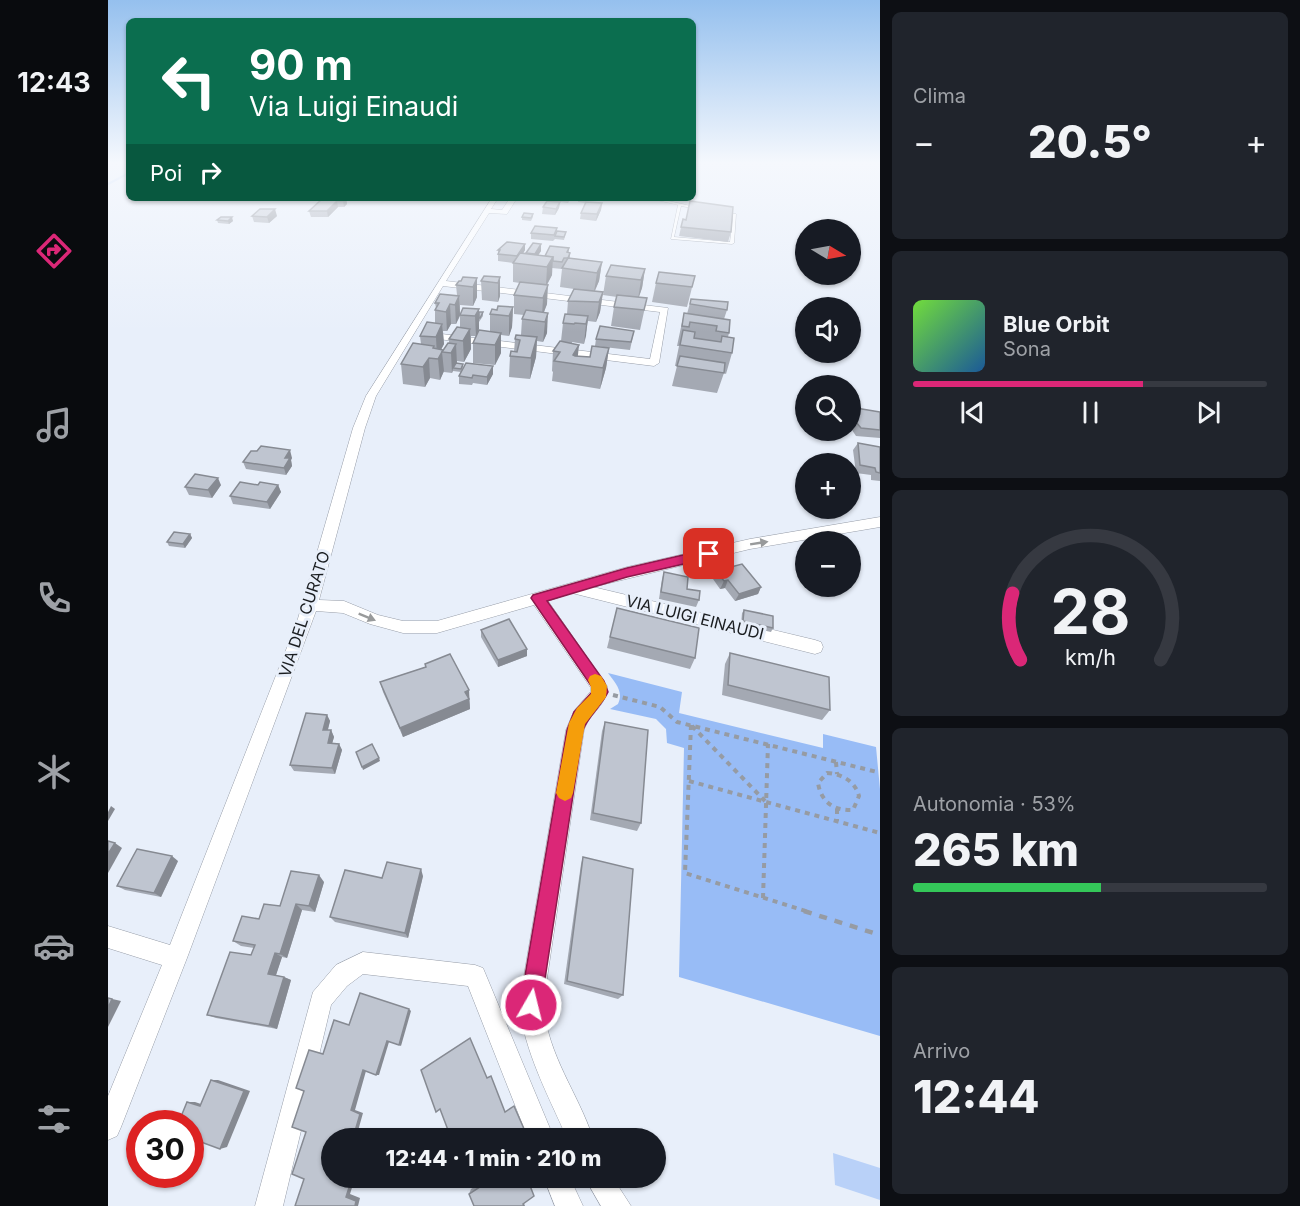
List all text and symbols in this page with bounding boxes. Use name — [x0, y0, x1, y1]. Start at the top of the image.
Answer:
text: 90 m — [249, 39, 353, 90]
icon: left — [150, 42, 228, 120]
text: 12:43 — [17, 66, 91, 99]
text: Clima — [913, 84, 966, 108]
text: Via Luigi Einaudi — [249, 90, 458, 123]
text: 20.5° — [1028, 114, 1152, 169]
text: − — [913, 122, 935, 162]
text: + — [1245, 122, 1267, 162]
icon: right — [194, 156, 227, 189]
text: Poi — [150, 160, 182, 186]
north arrow — [795, 219, 861, 285]
map controls — [795, 219, 861, 597]
icon: directions — [33, 230, 75, 272]
button: sound — [795, 297, 861, 363]
text: Blue Orbit — [1003, 311, 1110, 337]
text: Sona — [1003, 337, 1051, 361]
button: search — [795, 375, 861, 441]
icon: previous — [956, 396, 989, 429]
icon: pause — [1074, 396, 1107, 429]
icon: next — [1192, 396, 1225, 429]
icon: music — [33, 404, 75, 446]
button: + — [795, 453, 861, 519]
pin — [683, 528, 734, 579]
button: − — [795, 531, 861, 597]
icon: arrive — [692, 537, 725, 570]
one-way arrow — [750, 538, 769, 547]
street label: VIA DEL CURATO — [274, 548, 334, 680]
text: 28 — [1050, 574, 1130, 649]
icon: phone — [33, 577, 75, 619]
street label: VIA LUIGI EINAUDI — [624, 590, 766, 644]
one-way arrow — [358, 613, 376, 622]
text: km/h — [1065, 644, 1115, 670]
icon: climate — [33, 751, 75, 793]
text: Autonomia · 53% — [913, 792, 1076, 816]
text: 265 km — [913, 822, 1079, 877]
icon: car — [33, 925, 75, 967]
position arrow — [499, 973, 563, 1037]
text: Arrivo — [913, 1039, 970, 1063]
text: 12:44 — [913, 1069, 1039, 1124]
icon: filters — [33, 1098, 75, 1140]
speed limit sign: 30 — [126, 1110, 204, 1188]
text: 12:44 · 1 min · 210 m — [386, 1145, 601, 1171]

